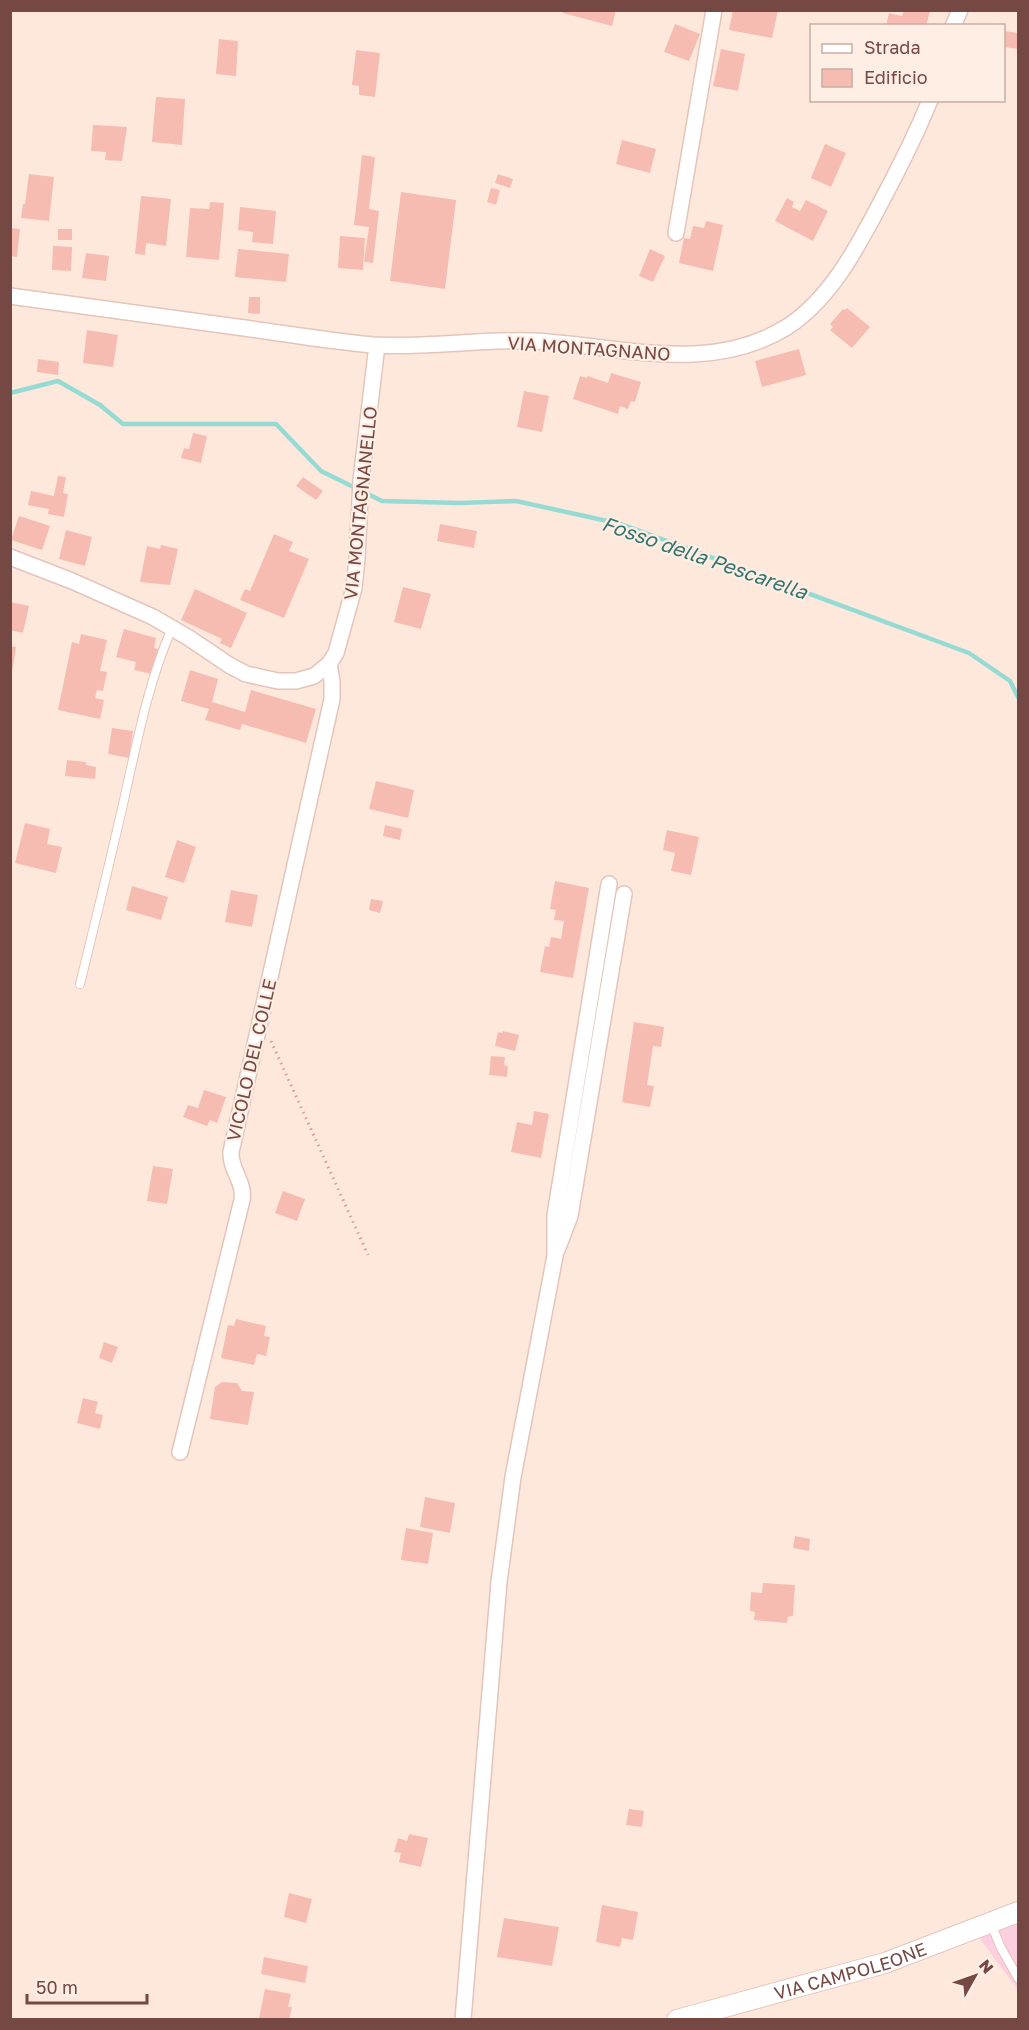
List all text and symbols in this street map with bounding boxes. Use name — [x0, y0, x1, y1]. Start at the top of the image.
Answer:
legend — [810, 24, 1005, 102]
text: Strada — [864, 36, 921, 58]
text: Edificio — [864, 66, 928, 88]
street label: VIA MONTAGNANO — [507, 331, 671, 365]
street label: VIA MONTAGNANELLO — [339, 405, 381, 601]
water label: Fosso della Pescarella — [599, 511, 811, 604]
street label: VICOLO DEL COLLE — [222, 977, 280, 1143]
street label: VIA CAMPOLEONE — [772, 1937, 929, 2004]
north arrow — [945, 1946, 1005, 2006]
text: N — [975, 1955, 998, 1977]
scale bar — [27, 1967, 147, 2005]
text: 50 m — [36, 1976, 78, 1998]

